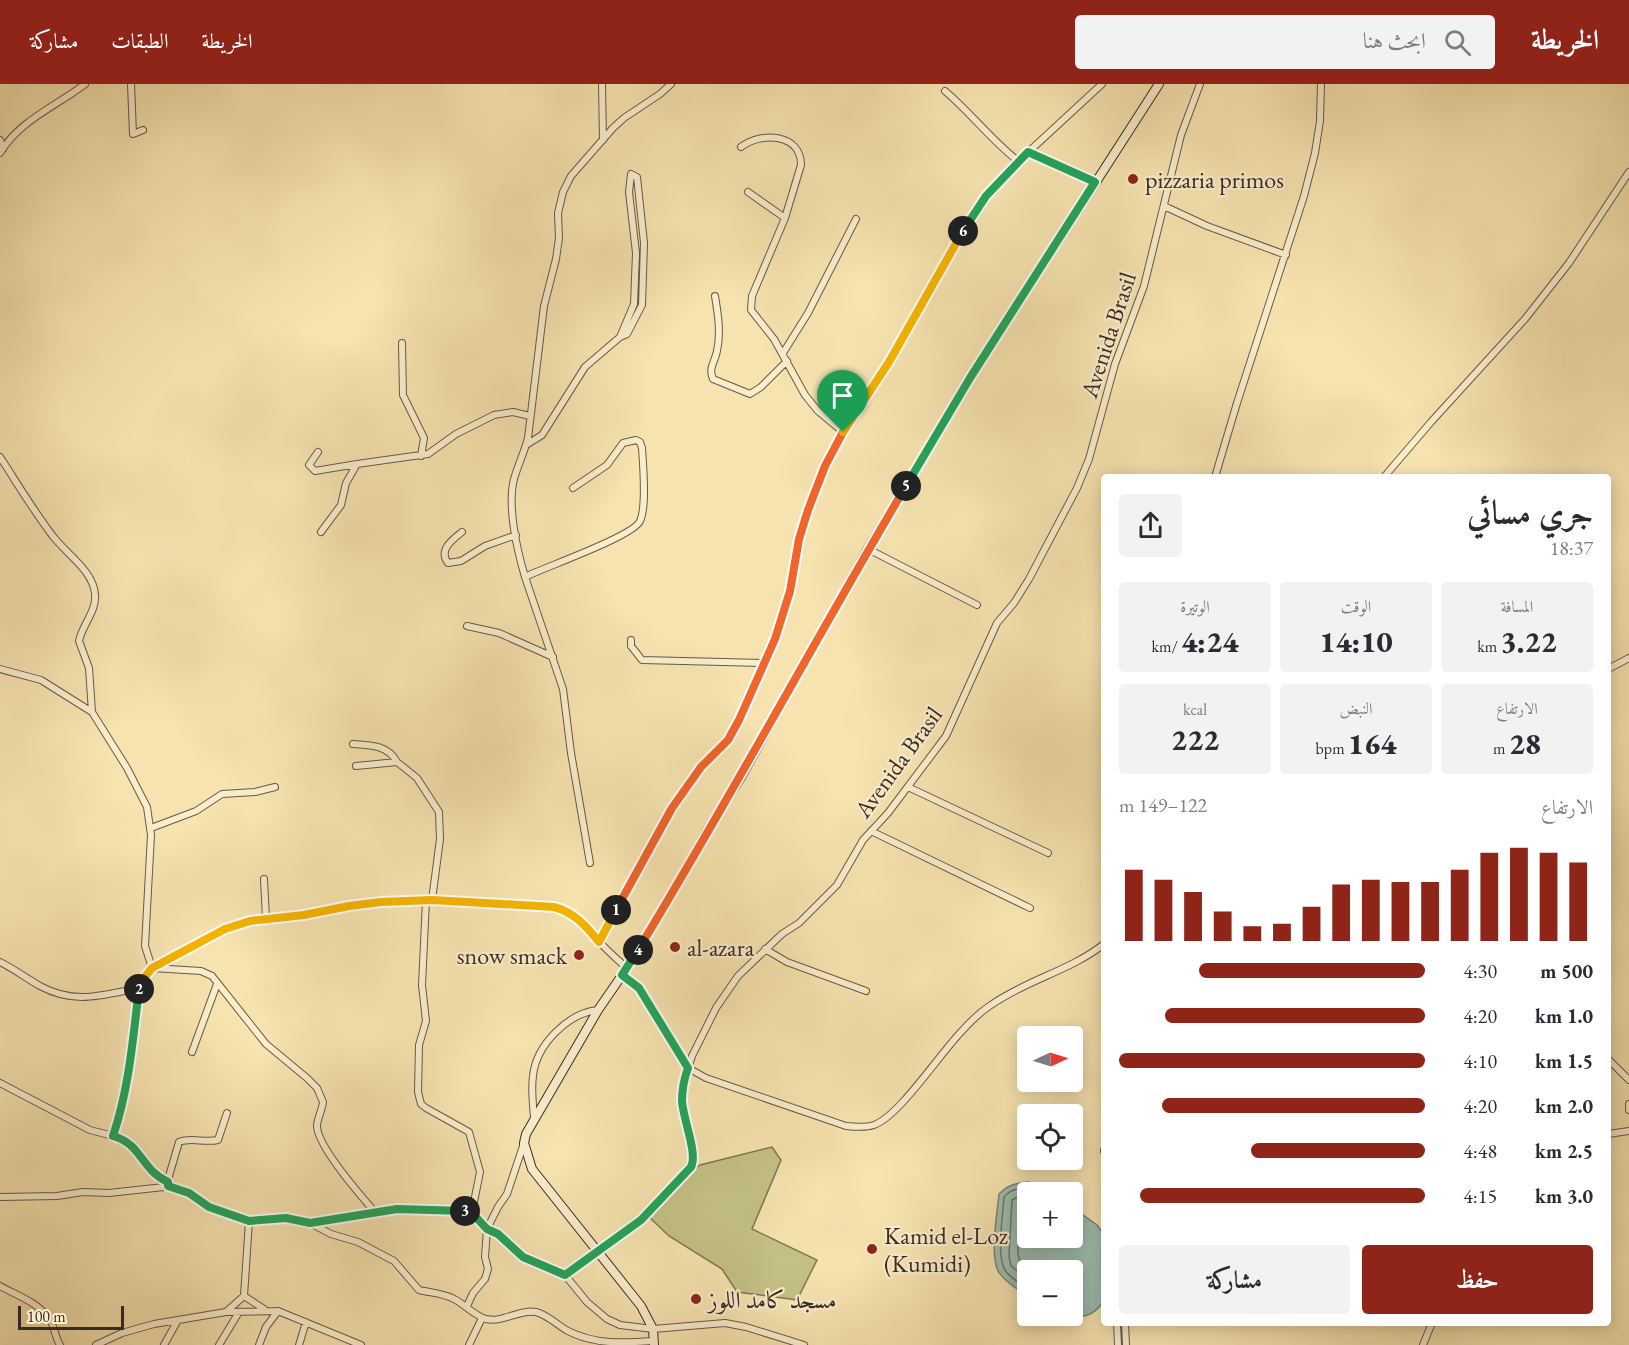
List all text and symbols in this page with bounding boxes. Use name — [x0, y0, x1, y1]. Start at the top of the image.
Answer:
search box — [1075, 15, 1495, 69]
text: الخريطة — [1531, 21, 1599, 57]
text: ابحث هنا — [1363, 26, 1426, 55]
icon: search — [1441, 26, 1474, 59]
text: مشاركة — [30, 27, 78, 54]
text: الطبقات — [111, 27, 168, 54]
text: الخريطة — [201, 27, 253, 54]
place label: pizzaria primos — [1145, 164, 1284, 195]
marker: pizzaria primos — [1126, 172, 1140, 186]
pin: 6 — [948, 216, 978, 246]
text: 6 — [959, 220, 967, 241]
street label: Avenida Brasil — [1073, 268, 1143, 403]
pin — [817, 370, 868, 432]
icon: arrive — [826, 379, 859, 412]
pin: 5 — [891, 471, 921, 501]
text: 5 — [902, 475, 910, 496]
text: جري مسائي — [1467, 491, 1593, 534]
button: share — [1119, 494, 1182, 557]
text: 18:37 — [1550, 535, 1593, 561]
text: الوتيرة — [1180, 596, 1210, 617]
text: الوقت — [1341, 596, 1371, 617]
text: المسافة — [1501, 596, 1533, 617]
text: 4:24 — [1181, 622, 1238, 661]
text: 14:10 — [1319, 622, 1393, 661]
text: 3.22 — [1501, 622, 1557, 661]
text: /km — [1152, 636, 1181, 657]
text: km — [1477, 636, 1501, 657]
text: النبض — [1340, 698, 1372, 719]
text: الارتفاع — [1496, 698, 1538, 719]
text: kcal — [1183, 699, 1207, 720]
street label: Avenida Brasil — [847, 700, 949, 825]
text: 222 — [1171, 720, 1219, 759]
text: 164 — [1348, 724, 1396, 763]
text: 28 — [1509, 724, 1541, 763]
text: bpm — [1316, 738, 1348, 759]
text: m — [1493, 738, 1509, 759]
text: 122–149 m — [1119, 792, 1207, 818]
text: الارتفاع — [1541, 794, 1593, 820]
pin: 1 — [601, 895, 631, 925]
text: 1 — [612, 899, 620, 920]
place label: al-azara — [687, 932, 755, 963]
pin: 4 — [623, 935, 653, 965]
text: 4 — [634, 939, 642, 960]
place label: snow smack — [457, 940, 568, 971]
marker: al-azara — [668, 940, 682, 954]
marker: snow smack — [572, 948, 586, 962]
text: 4:30 — [1463, 958, 1497, 984]
text: 500 m — [1540, 958, 1593, 984]
pin: 2 — [124, 974, 154, 1004]
text: 2 — [135, 978, 143, 999]
text: 4:20 — [1463, 1003, 1497, 1029]
text: 1.0 km — [1535, 1003, 1593, 1029]
north arrow — [1017, 1026, 1083, 1092]
map controls — [1017, 1026, 1083, 1326]
text: 4:10 — [1463, 1048, 1497, 1074]
text: 1.5 km — [1535, 1048, 1593, 1074]
text: 4:20 — [1463, 1093, 1497, 1119]
text: 2.0 km — [1535, 1093, 1593, 1119]
button: locate — [1017, 1104, 1083, 1170]
text: 4:48 — [1463, 1138, 1497, 1164]
text: 2.5 km — [1535, 1138, 1593, 1164]
button: + — [1017, 1182, 1083, 1248]
text: 4:15 — [1463, 1183, 1497, 1209]
text: 3.0 km — [1535, 1183, 1593, 1209]
pin: 3 — [450, 1196, 480, 1226]
text: 3 — [461, 1200, 469, 1221]
place label: Kamid el-Loz (Kumidi) — [884, 1220, 1008, 1279]
marker: Kamid el-Loz (Kumidi) — [865, 1242, 879, 1256]
button: مشاركة — [1119, 1245, 1350, 1314]
button: حفظ — [1362, 1245, 1593, 1314]
button: − — [1017, 1260, 1083, 1326]
place label: مسجد كامد اللوز — [706, 1284, 837, 1315]
marker: مسجد كامد اللوز — [689, 1292, 703, 1306]
scale bar — [18, 1303, 124, 1330]
text: 100 m — [27, 1306, 66, 1327]

